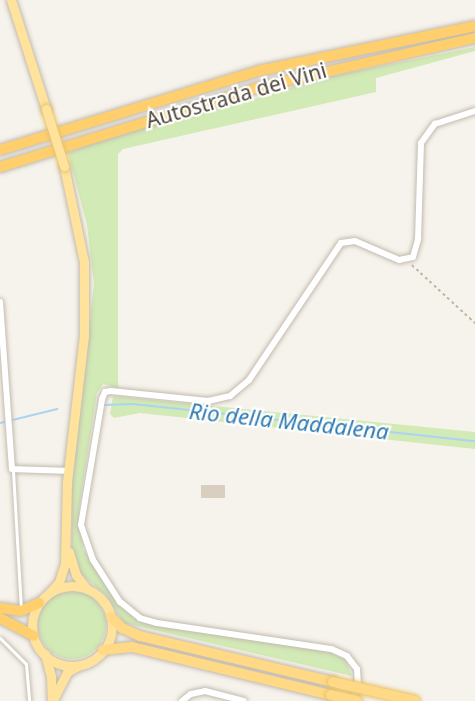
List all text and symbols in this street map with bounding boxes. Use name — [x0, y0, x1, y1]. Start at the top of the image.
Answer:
street label: Autostrada dei Vini — [143, 57, 329, 133]
water label: Rio della Maddalena — [188, 397, 390, 445]

